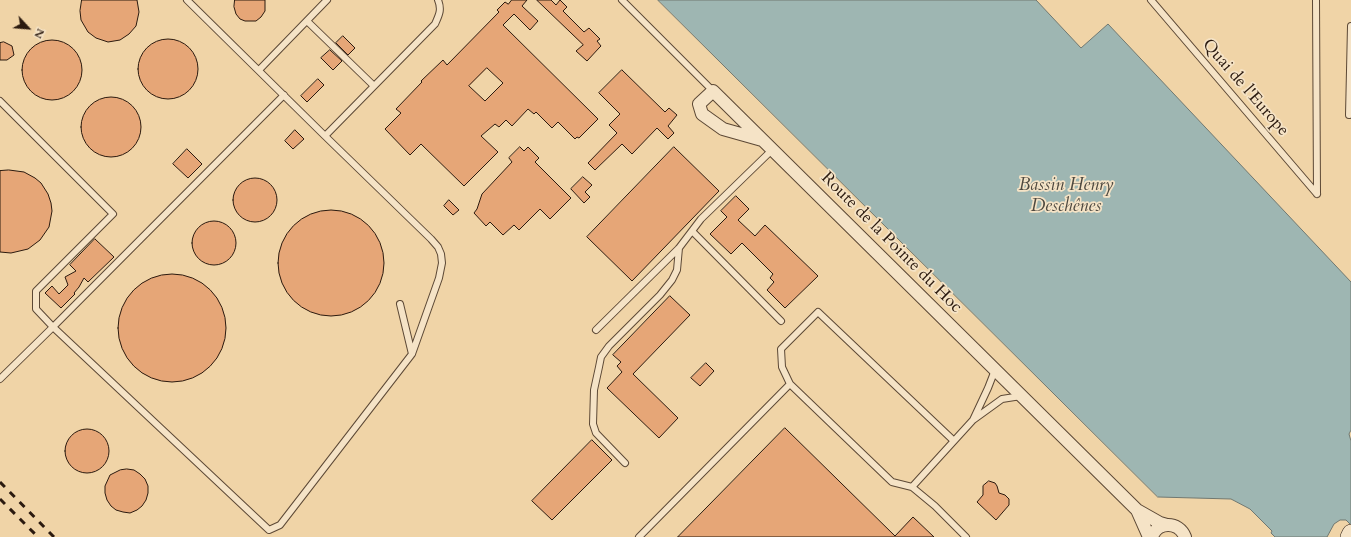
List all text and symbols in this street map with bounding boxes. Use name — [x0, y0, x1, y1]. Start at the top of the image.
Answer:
north arrow — [8, 8, 48, 48]
text: N — [30, 26, 48, 41]
street label: Quai de l'Europe — [1197, 35, 1293, 141]
street label: Route de la Pointe du Hoc — [816, 168, 966, 318]
water label: Bassin Henry Deschênes — [1018, 175, 1114, 218]

